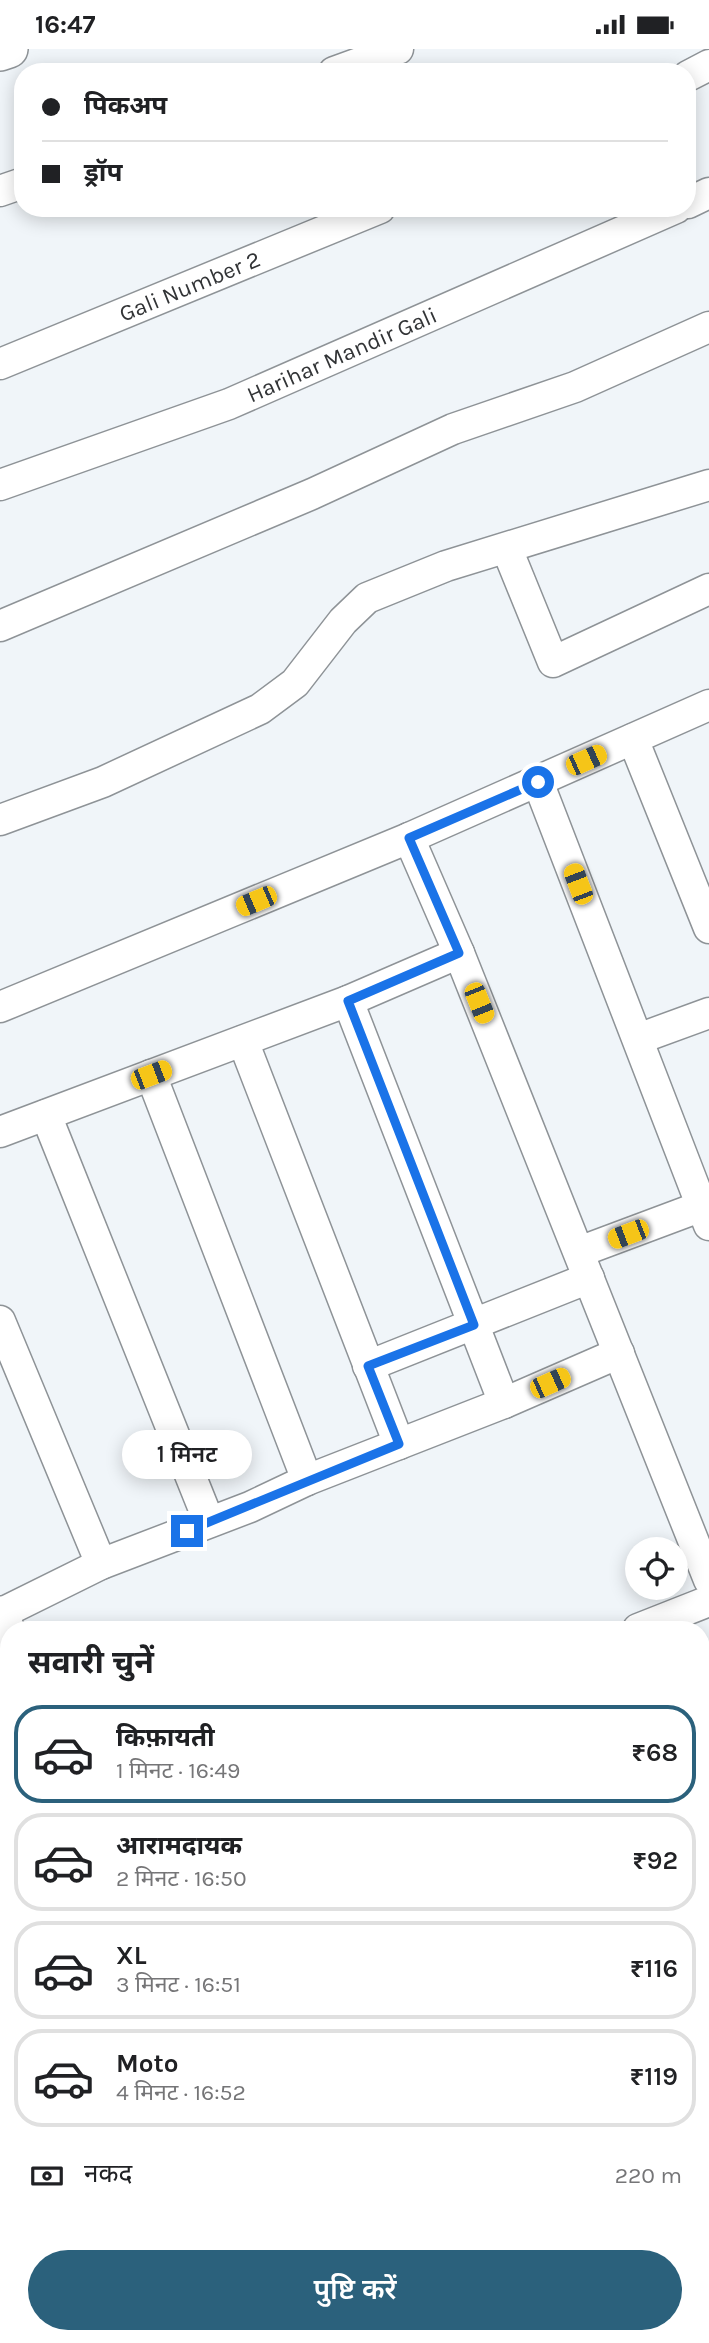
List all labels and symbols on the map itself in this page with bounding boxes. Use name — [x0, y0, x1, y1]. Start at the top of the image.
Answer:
street label: Gali Number 2 — [115, 246, 264, 328]
street label: Harihar Mandir Gali — [243, 302, 441, 409]
car — [563, 742, 610, 778]
route start — [522, 766, 554, 798]
car — [561, 861, 596, 907]
car — [233, 883, 280, 919]
car — [462, 980, 497, 1026]
car — [128, 1058, 175, 1092]
car — [605, 1217, 652, 1251]
car — [527, 1365, 574, 1401]
callout: 1 मिनट — [122, 1429, 252, 1479]
route end — [171, 1515, 203, 1547]

